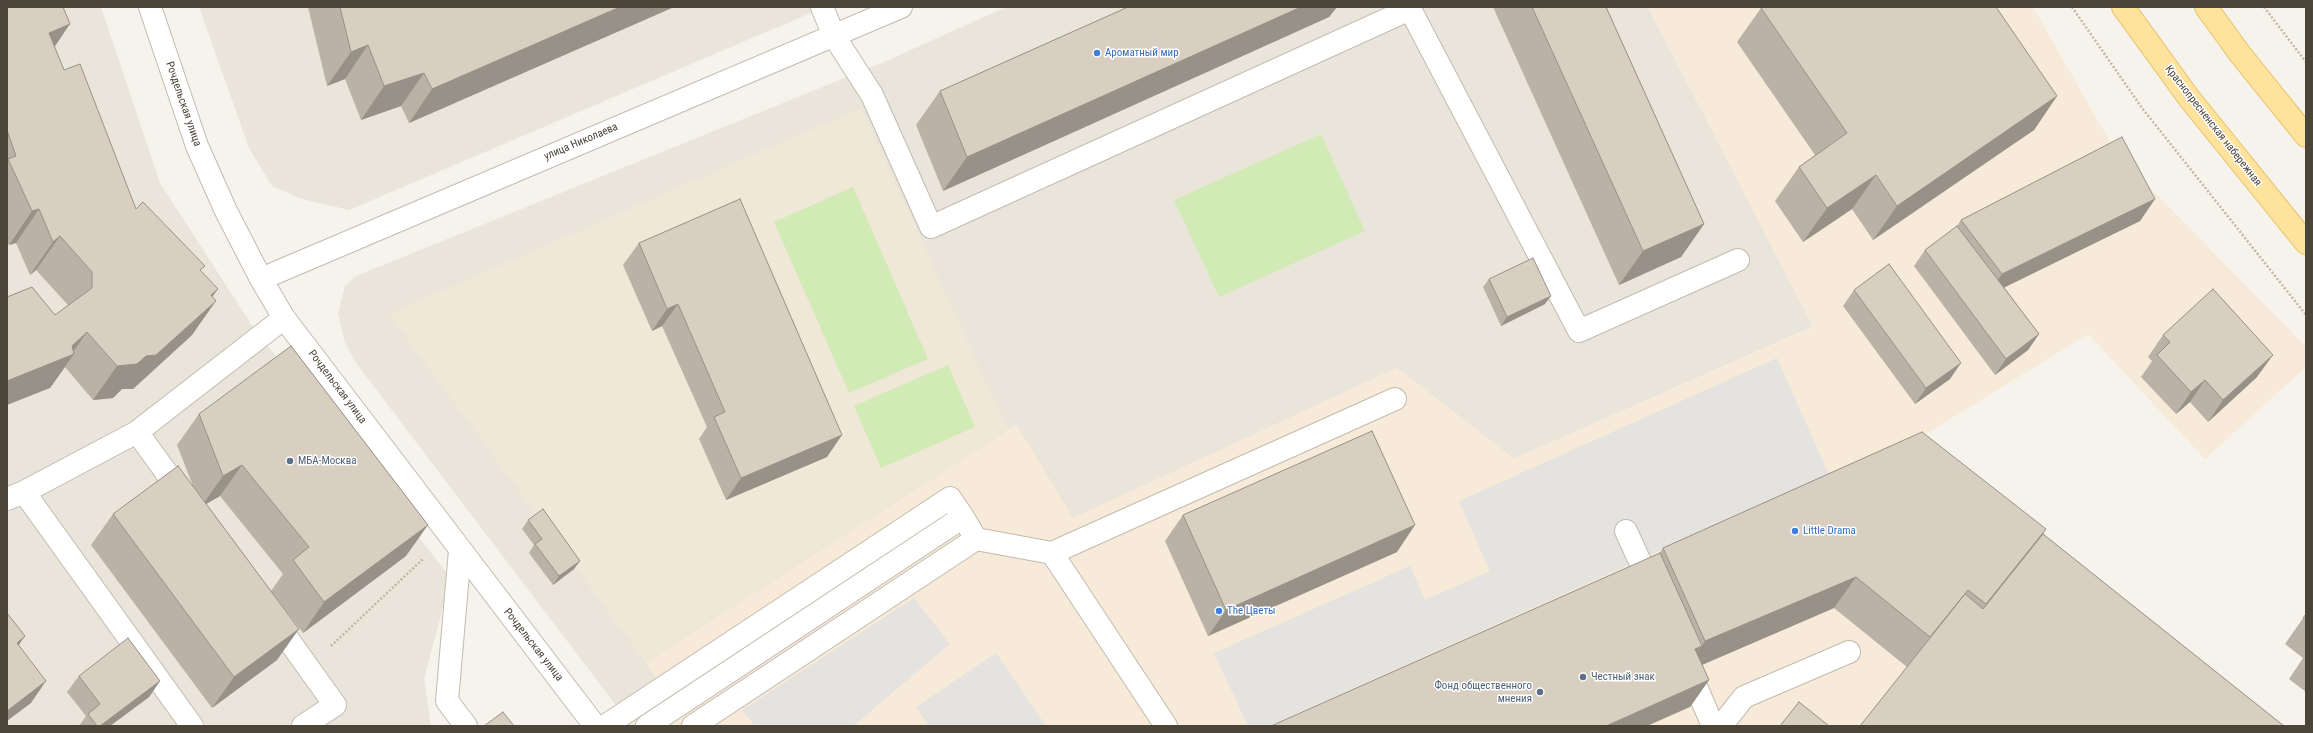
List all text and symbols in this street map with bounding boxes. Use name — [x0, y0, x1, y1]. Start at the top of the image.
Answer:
place label: Ароматный мир — [1105, 46, 1179, 60]
marker: Ароматный мир — [1092, 48, 1102, 58]
street label: Рочдельская улица — [162, 60, 204, 148]
street label: Краснопресненская набережная — [2162, 63, 2264, 189]
street label: улица Николаева — [542, 120, 620, 164]
street label: Рочдельская улица — [305, 348, 369, 426]
place label: МБА-Москва — [298, 454, 356, 468]
marker: МБА-Москва — [285, 456, 295, 466]
place label: Little Drama — [1803, 524, 1856, 538]
marker: Little Drama — [1790, 526, 1800, 536]
place label: The Цветы — [1227, 604, 1276, 618]
street label: Рочдельская улица — [500, 606, 566, 684]
marker: The Цветы — [1214, 606, 1224, 616]
place label: Честный знак — [1591, 670, 1655, 684]
marker: Честный знак — [1578, 672, 1588, 682]
place label: Фонд общественного мнения — [1434, 679, 1532, 705]
marker: Фонд общественного мнения — [1535, 687, 1545, 697]

